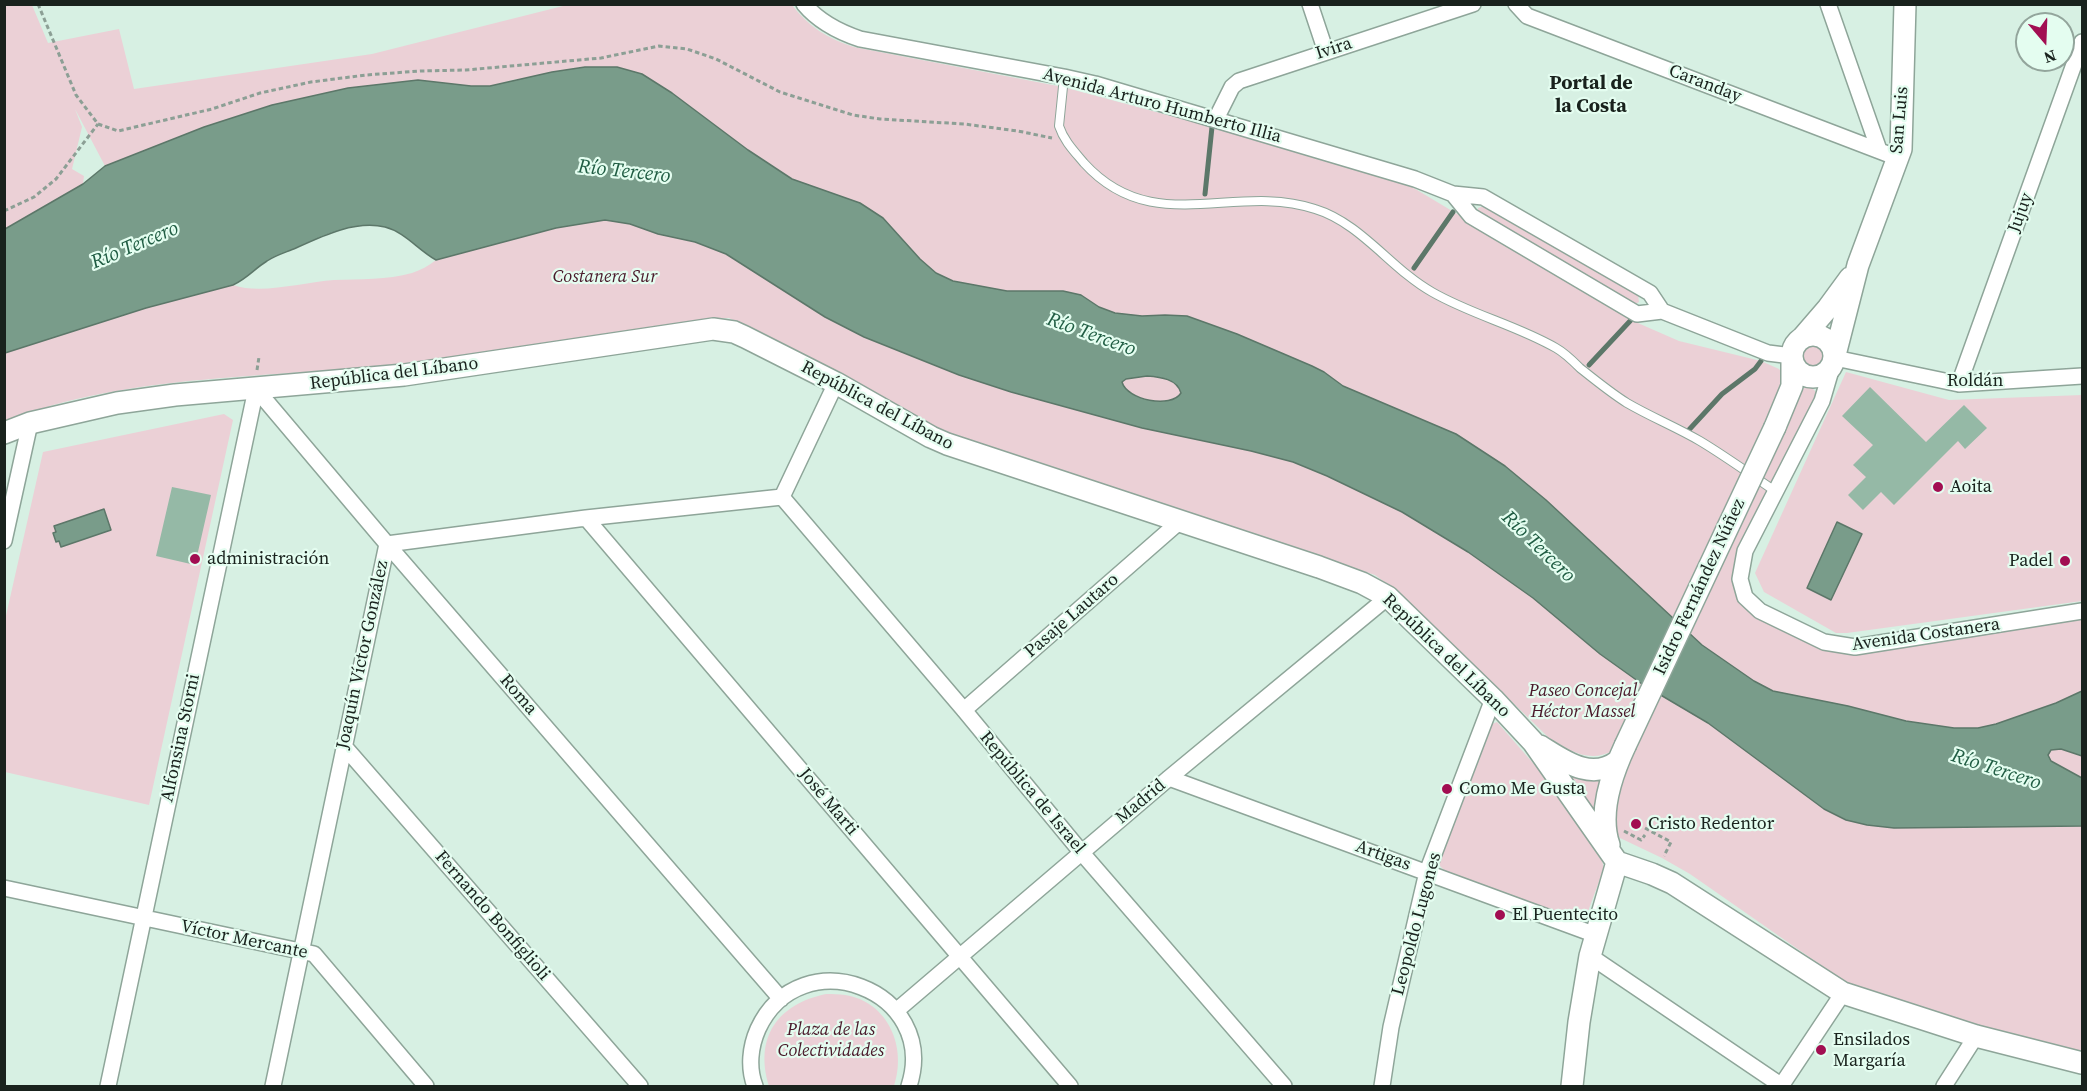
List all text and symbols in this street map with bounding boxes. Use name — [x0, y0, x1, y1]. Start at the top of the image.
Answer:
north arrow — [2015, 12, 2075, 72]
street label: Ivira — [1313, 33, 1355, 65]
text: N — [2041, 45, 2059, 69]
street label: Caranday — [1666, 60, 1744, 108]
street label: Avenida Arturo Humberto Illia — [1040, 64, 1284, 148]
district label: Portal de la Costa — [1549, 72, 1633, 119]
street label: San Luis — [1886, 86, 1914, 154]
water label: Río Tercero — [577, 155, 671, 189]
street label: Jujuy — [2004, 190, 2038, 236]
water label: Río Tercero — [88, 217, 182, 275]
park label: Costanera Sur — [553, 266, 657, 288]
water label: Río Tercero — [1043, 308, 1139, 362]
street label: República del Líbano — [309, 353, 479, 395]
street label: República del Líbano — [797, 357, 957, 455]
street label: Roldán — [1947, 370, 2003, 392]
place label: Aoita — [1950, 476, 1992, 498]
marker: Aoita — [1931, 480, 1945, 494]
street label: Isidro Fernández Núñez — [1650, 495, 1750, 679]
water label: Río Tercero — [1496, 506, 1580, 588]
place label: administración — [207, 548, 329, 570]
place label: Padel — [2009, 550, 2053, 572]
marker: administración — [188, 552, 202, 566]
marker: Padel — [2058, 554, 2072, 568]
street label: Joaquín Víctor González — [332, 558, 394, 752]
street label: Pasaje Lautaro — [1020, 569, 1124, 663]
street label: República del Líbano — [1378, 589, 1514, 723]
street label: Avenida Costanera — [1851, 614, 2001, 656]
street label: Roma — [494, 670, 542, 720]
street label: Alfonsina Storni — [157, 672, 205, 804]
park label: Paseo Concejal Héctor Massel — [1529, 680, 1637, 722]
street label: República de Israel — [975, 727, 1089, 859]
water label: Río Tercero — [1948, 744, 2044, 796]
street label: José Marti — [794, 764, 862, 840]
street label: Madrid — [1112, 775, 1170, 829]
place label: Como Me Gusta — [1459, 778, 1585, 800]
marker: Como Me Gusta — [1440, 782, 1454, 796]
place label: Cristo Redentor — [1648, 813, 1774, 835]
marker: Cristo Redentor — [1629, 817, 1643, 831]
street label: Artigas — [1352, 836, 1414, 876]
street label: Fernando Bonfiglioli — [430, 847, 554, 985]
street label: Leopoldo Lugones — [1388, 850, 1446, 998]
place label: El Puentecito — [1512, 904, 1618, 926]
marker: El Puentecito — [1493, 908, 1507, 922]
street label: Víctor Mercante — [178, 916, 310, 964]
park label: Plaza de las Colectividades — [778, 1019, 884, 1062]
place label: Ensilados Margaría — [1833, 1029, 1910, 1072]
marker: Ensilados Margaría — [1814, 1043, 1828, 1057]

